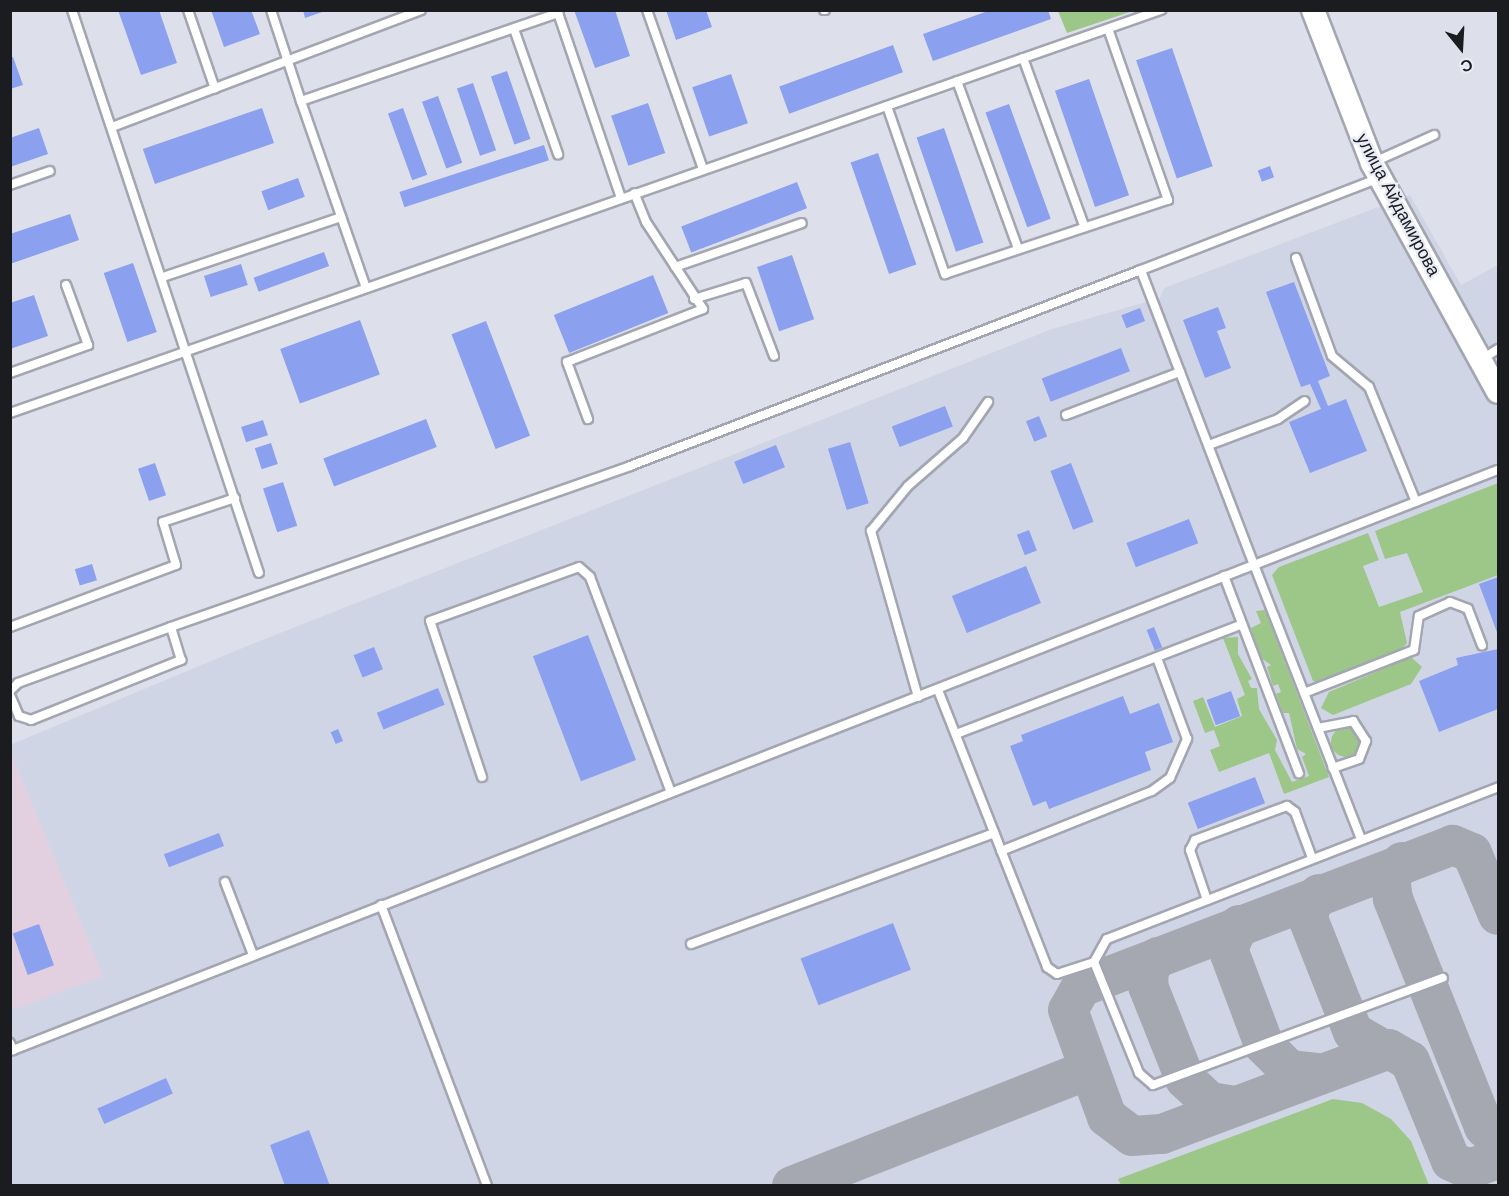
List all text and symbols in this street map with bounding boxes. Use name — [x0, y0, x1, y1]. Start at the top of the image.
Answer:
north arrow — [1431, 18, 1491, 78]
text: С — [1458, 54, 1475, 77]
street label: улица Айдамирова — [1351, 130, 1445, 280]

